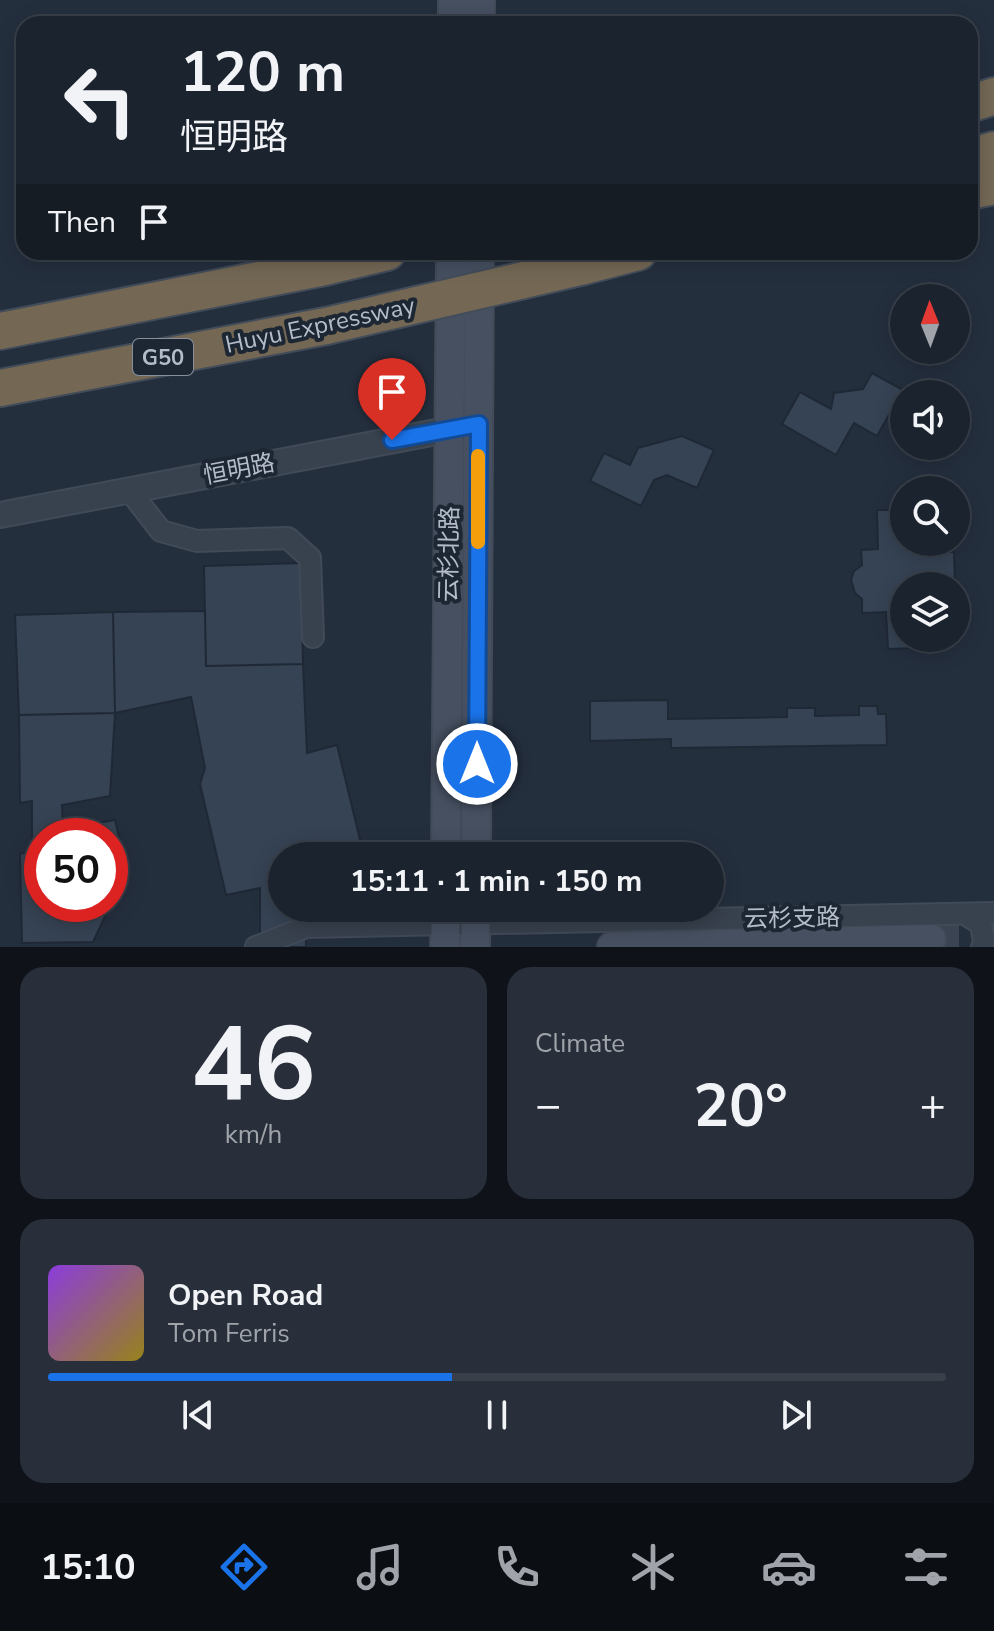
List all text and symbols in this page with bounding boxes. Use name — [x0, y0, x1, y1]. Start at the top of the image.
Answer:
text: 120 m — [180, 34, 345, 111]
icon: left — [48, 48, 152, 152]
text: 恒明路 — [180, 113, 288, 162]
icon: arrive — [132, 200, 176, 244]
text: Then — [48, 202, 116, 243]
north arrow — [890, 284, 970, 364]
map controls — [890, 284, 970, 652]
street label: Huyu Expressway — [222, 289, 418, 361]
road number: G50 — [133, 339, 193, 375]
pin — [358, 358, 426, 440]
icon: arrive — [370, 370, 414, 414]
button: sound — [890, 380, 970, 460]
street label: 恒明路 — [201, 446, 277, 492]
button: search — [890, 476, 970, 556]
street label: 云杉北路 — [432, 506, 466, 602]
button: layers — [890, 572, 970, 652]
position arrow — [435, 722, 519, 806]
speed limit sign: 50 — [24, 818, 128, 922]
text: 15:11 · 1 min · 150 m — [350, 861, 642, 902]
street label: 云杉支路 — [744, 901, 840, 935]
text: 46 — [191, 994, 316, 1136]
text: Climate — [535, 1026, 625, 1061]
text: 20° — [693, 1065, 788, 1147]
text: − — [535, 1076, 561, 1136]
text: + — [920, 1076, 946, 1136]
text: km/h — [225, 1117, 282, 1152]
text: Open Road — [168, 1275, 323, 1316]
text: Tom Ferris — [168, 1316, 290, 1351]
icon: previous — [176, 1393, 220, 1437]
icon: pause — [475, 1393, 519, 1437]
icon: next — [774, 1393, 818, 1437]
icon: directions — [216, 1539, 272, 1595]
icon: music — [352, 1539, 408, 1595]
icon: phone — [489, 1539, 545, 1595]
icon: climate — [625, 1539, 681, 1595]
icon: car — [761, 1539, 817, 1595]
icon: filters — [898, 1539, 954, 1595]
text: 15:10 — [40, 1543, 136, 1592]

